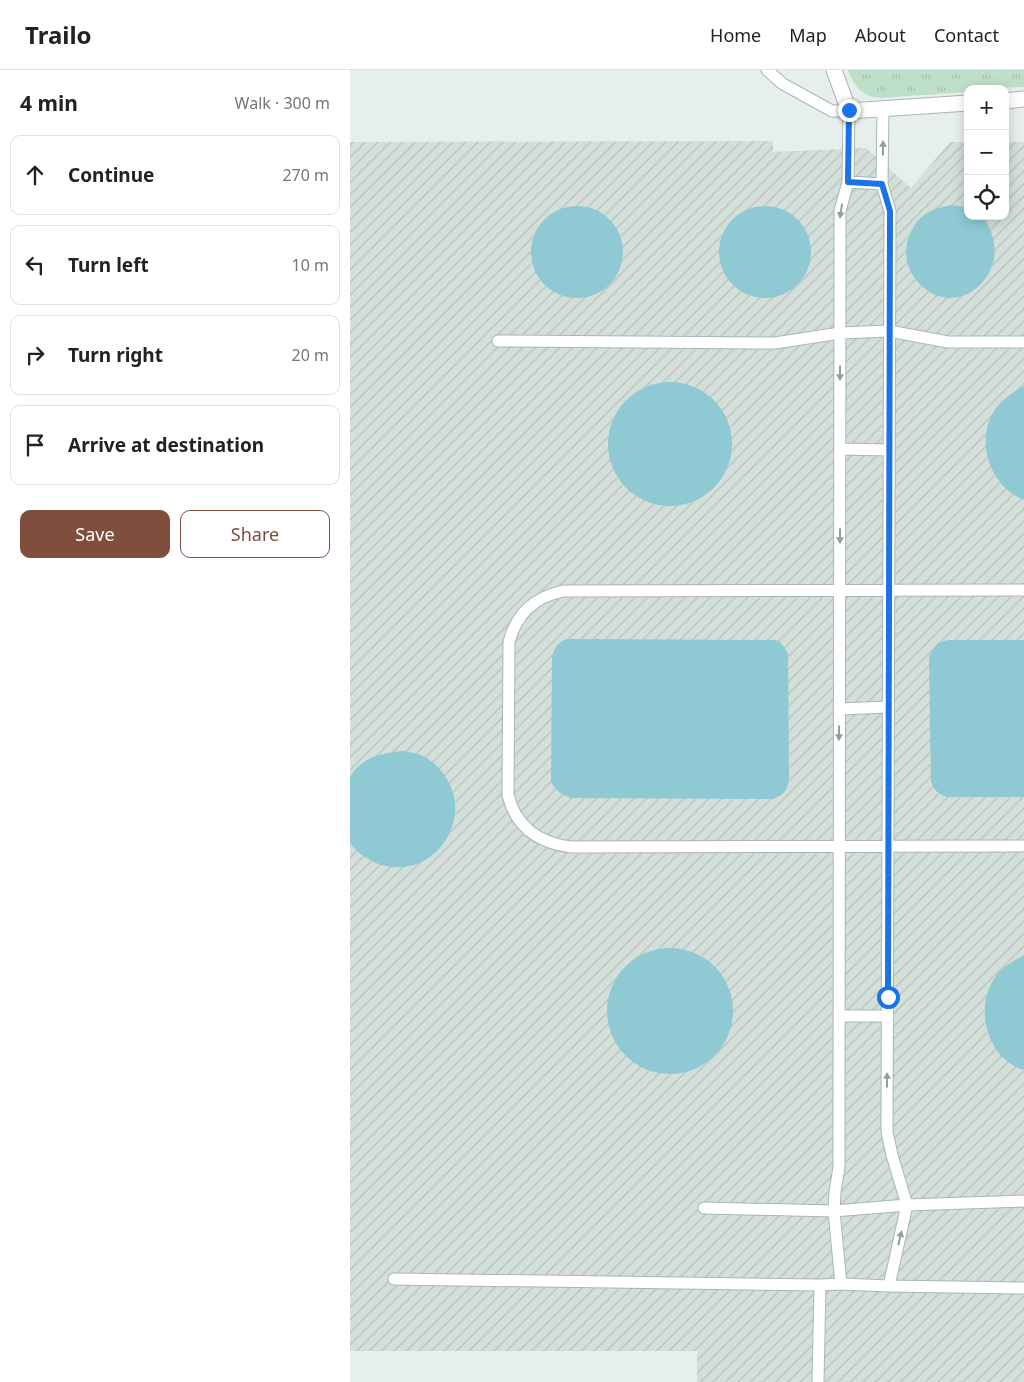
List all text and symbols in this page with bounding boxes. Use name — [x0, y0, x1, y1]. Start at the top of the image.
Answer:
text: Trailo — [25, 18, 92, 51]
text: Home — [710, 23, 761, 47]
text: Map — [789, 23, 827, 47]
text: About — [855, 23, 906, 47]
text: Contact — [934, 23, 999, 47]
map controls — [964, 85, 1009, 220]
button: + — [964, 85, 1009, 130]
text: 4 min — [20, 89, 78, 117]
text: Walk · 300 m — [235, 92, 330, 114]
route end — [838, 99, 861, 122]
button: − — [964, 130, 1009, 175]
one-way arrow — [879, 140, 887, 156]
icon: ahead — [21, 161, 49, 189]
text: Continue — [68, 162, 154, 188]
text: 270 m — [282, 164, 329, 186]
button: locate — [964, 175, 1009, 220]
one-way arrow — [837, 203, 845, 219]
icon: left — [21, 251, 49, 279]
text: Turn left — [68, 252, 149, 278]
text: 10 m — [292, 254, 329, 276]
icon: right — [21, 341, 49, 369]
text: Turn right — [68, 342, 163, 368]
text: 20 m — [292, 344, 329, 366]
one-way arrow — [836, 365, 844, 381]
icon: arrive — [21, 431, 49, 459]
text: Arrive at destination — [68, 432, 264, 458]
button: Save — [20, 510, 170, 558]
button: Share — [180, 510, 330, 558]
one-way arrow — [836, 528, 844, 544]
one-way arrow — [835, 725, 843, 741]
route start — [877, 986, 900, 1009]
one-way arrow — [883, 1071, 891, 1087]
one-way arrow — [896, 1231, 904, 1246]

